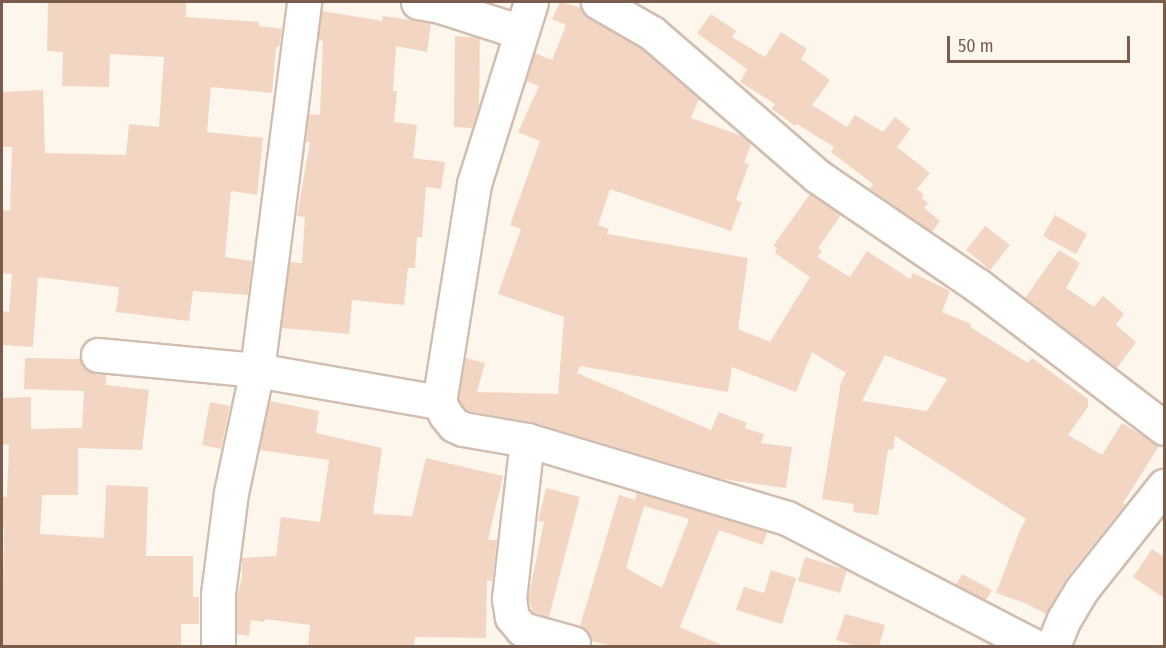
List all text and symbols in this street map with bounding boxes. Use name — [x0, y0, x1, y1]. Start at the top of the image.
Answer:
scale bar — [950, 24, 1133, 62]
text: 50 m — [958, 35, 994, 57]

